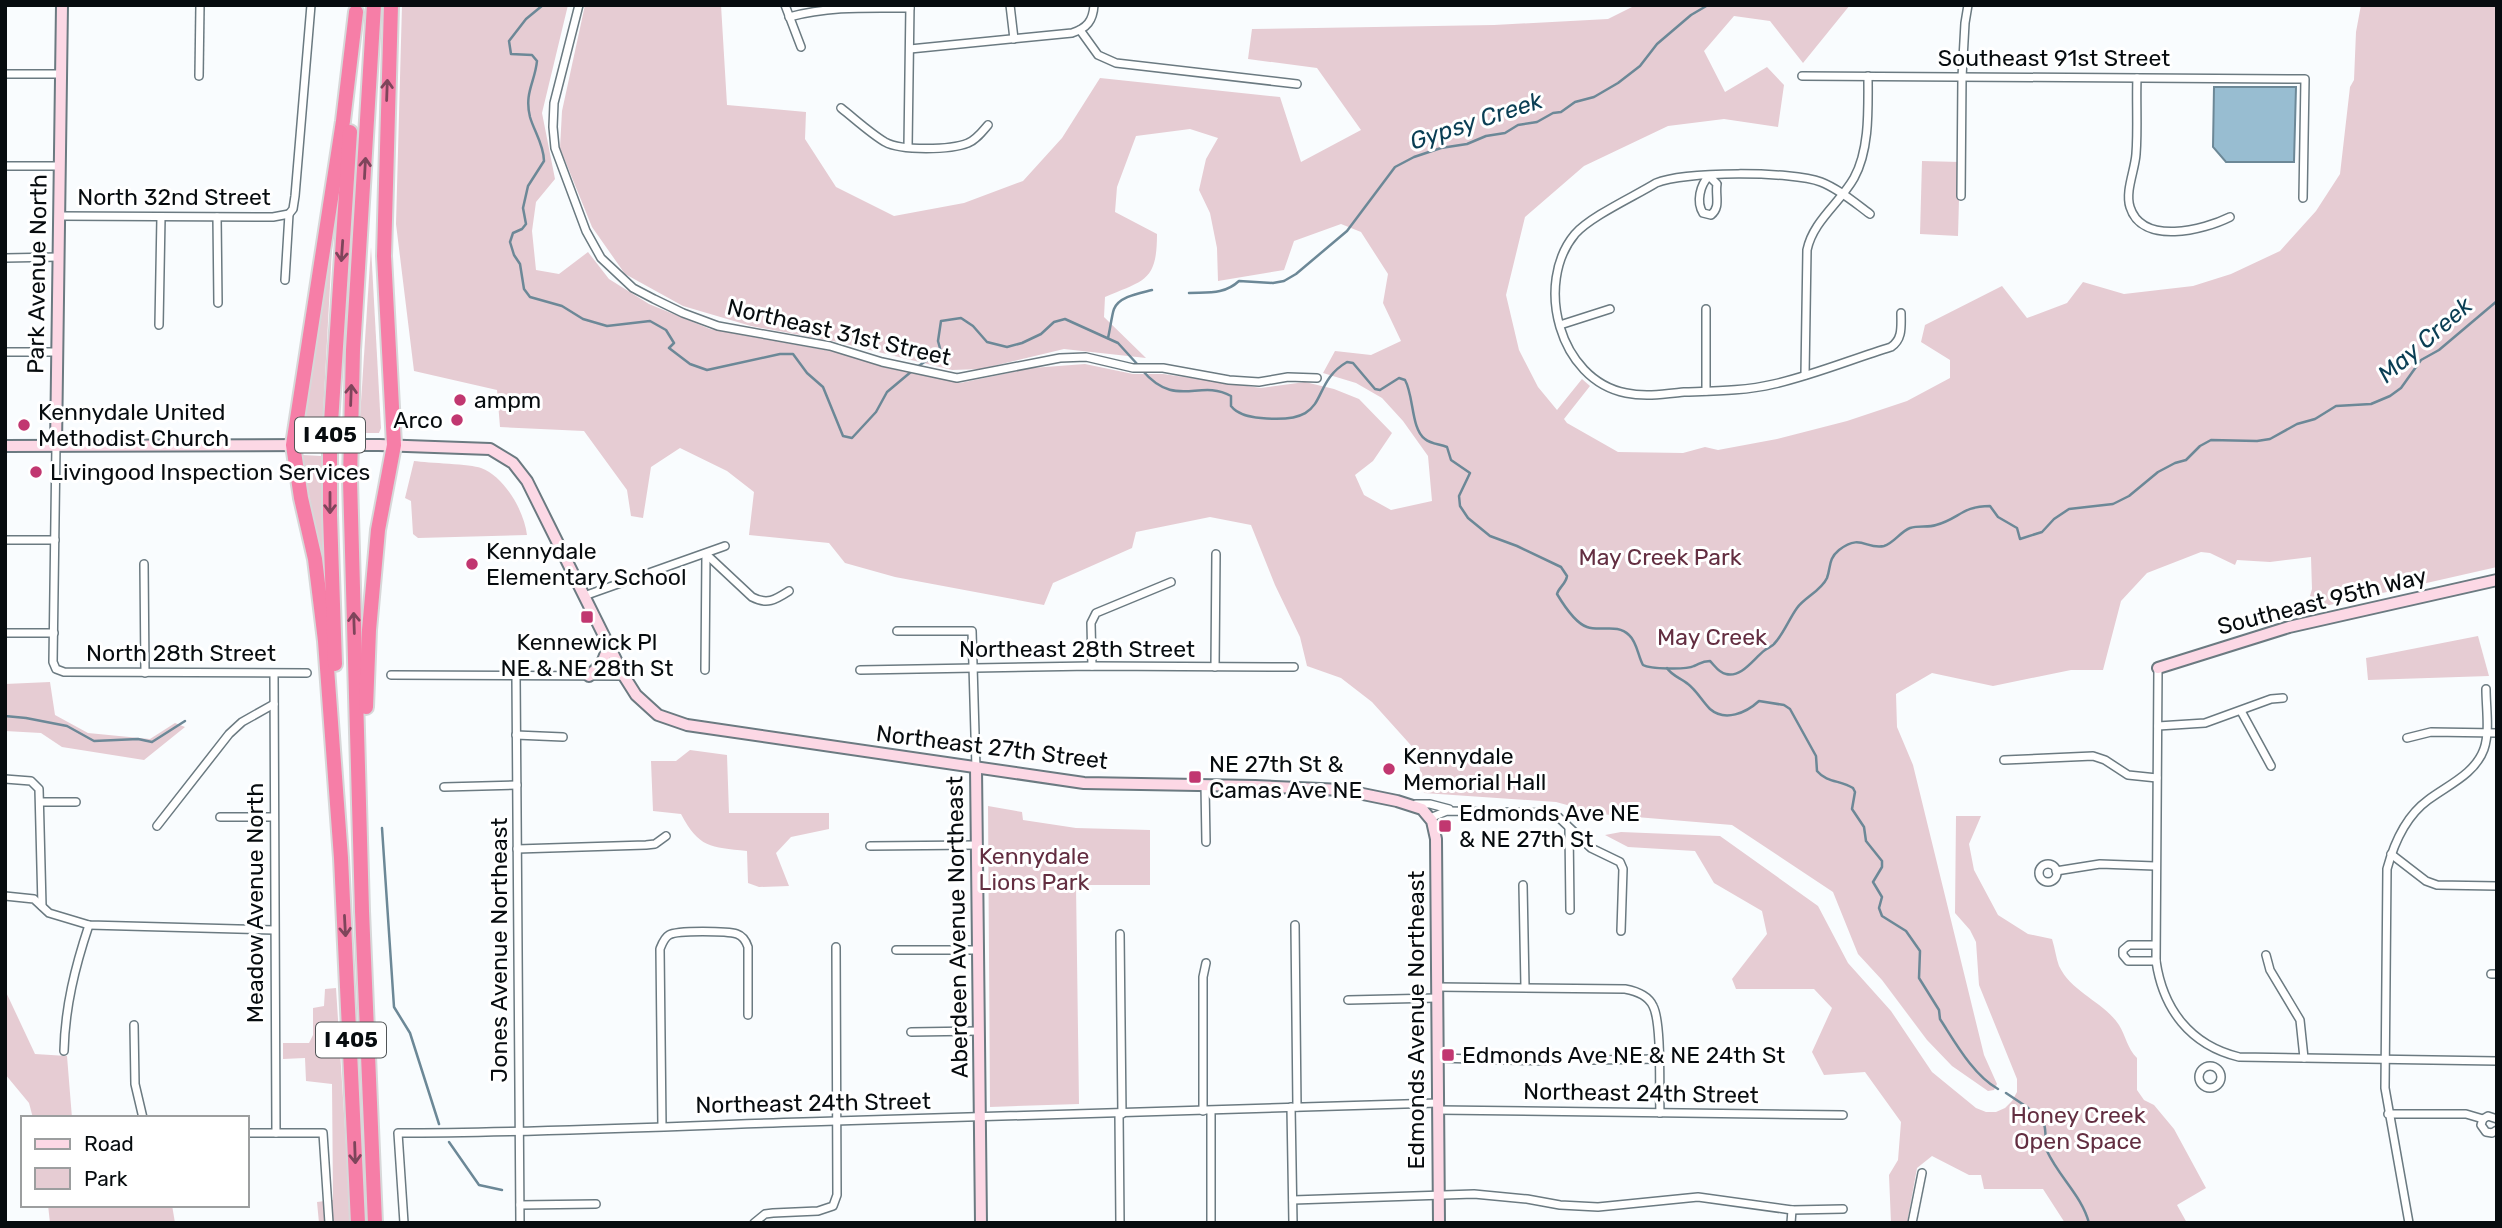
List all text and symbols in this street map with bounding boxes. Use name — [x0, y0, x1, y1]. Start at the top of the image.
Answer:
street label: Southeast 91st Street — [1938, 44, 2170, 72]
one-way arrow — [381, 79, 394, 102]
water label: Gypsy Creek — [1406, 86, 1547, 156]
one-way arrow — [358, 157, 371, 180]
street label: Park Avenue North — [21, 174, 53, 374]
street label: North 32nd Street — [77, 183, 271, 211]
one-way arrow — [335, 240, 348, 262]
water label: May Creek — [2372, 291, 2478, 389]
street label: Northeast 31st Street — [724, 293, 954, 371]
one-way arrow — [345, 384, 358, 407]
place label: ampm — [474, 386, 541, 414]
marker: ampm — [452, 392, 468, 408]
place label: Kennydale United Methodist Church — [38, 398, 229, 452]
place label: Arco — [393, 406, 443, 434]
marker: Arco — [449, 412, 465, 428]
marker: Kennydale United Methodist Church — [16, 417, 32, 433]
road number: I 405 — [295, 418, 365, 452]
place label: Livingood Inspection Services — [50, 458, 370, 486]
marker: Livingood Inspection Services — [28, 464, 44, 480]
one-way arrow — [323, 491, 337, 514]
place label: Kennydale Elementary School — [486, 537, 687, 591]
park label: May Creek Park — [1578, 543, 1742, 571]
marker: Kennydale Elementary School — [464, 556, 480, 572]
street label: Southeast 95th Way — [2214, 561, 2430, 641]
marker: Kennewick Pl NE & NE 28th St — [579, 609, 595, 625]
one-way arrow — [347, 611, 360, 634]
park label: May Creek — [1657, 623, 1767, 651]
place label: Kennewick Pl NE & NE 28th St — [501, 628, 673, 682]
street label: Northeast 28th Street — [959, 635, 1195, 663]
street label: North 28th Street — [86, 639, 276, 667]
street label: Northeast 27th Street — [875, 719, 1109, 775]
place label: Kennydale Memorial Hall — [1403, 742, 1546, 796]
place label: NE 27th St & Camas Ave NE — [1209, 750, 1362, 804]
marker: Kennydale Memorial Hall — [1381, 761, 1397, 777]
marker: NE 27th St & Camas Ave NE — [1187, 769, 1203, 785]
street label: Aberdeen Avenue Northeast — [940, 776, 974, 1078]
street label: Meadow Avenue North — [241, 783, 269, 1023]
place label: Edmonds Ave NE & NE 27th St — [1459, 799, 1640, 853]
street label: Jones Avenue Northeast — [485, 818, 513, 1082]
marker: Edmonds Ave NE & NE 27th St — [1437, 818, 1453, 834]
park label: Kennydale Lions Park — [979, 842, 1090, 896]
street label: Edmonds Avenue Northeast — [1402, 871, 1430, 1169]
one-way arrow — [339, 914, 352, 937]
road number: I 405 — [316, 1023, 386, 1058]
place label: Edmonds Ave NE & NE 24th St — [1462, 1041, 1785, 1069]
marker: Edmonds Ave NE & NE 24th St — [1440, 1047, 1456, 1063]
street label: Northeast 24th Street — [1523, 1077, 1759, 1109]
street label: Northeast 24th Street — [695, 1087, 931, 1119]
park label: Honey Creek Open Space — [2010, 1101, 2146, 1155]
legend — [21, 1116, 248, 1207]
text: Road — [84, 1131, 134, 1156]
one-way arrow — [349, 1142, 362, 1165]
text: Park — [84, 1166, 128, 1191]

